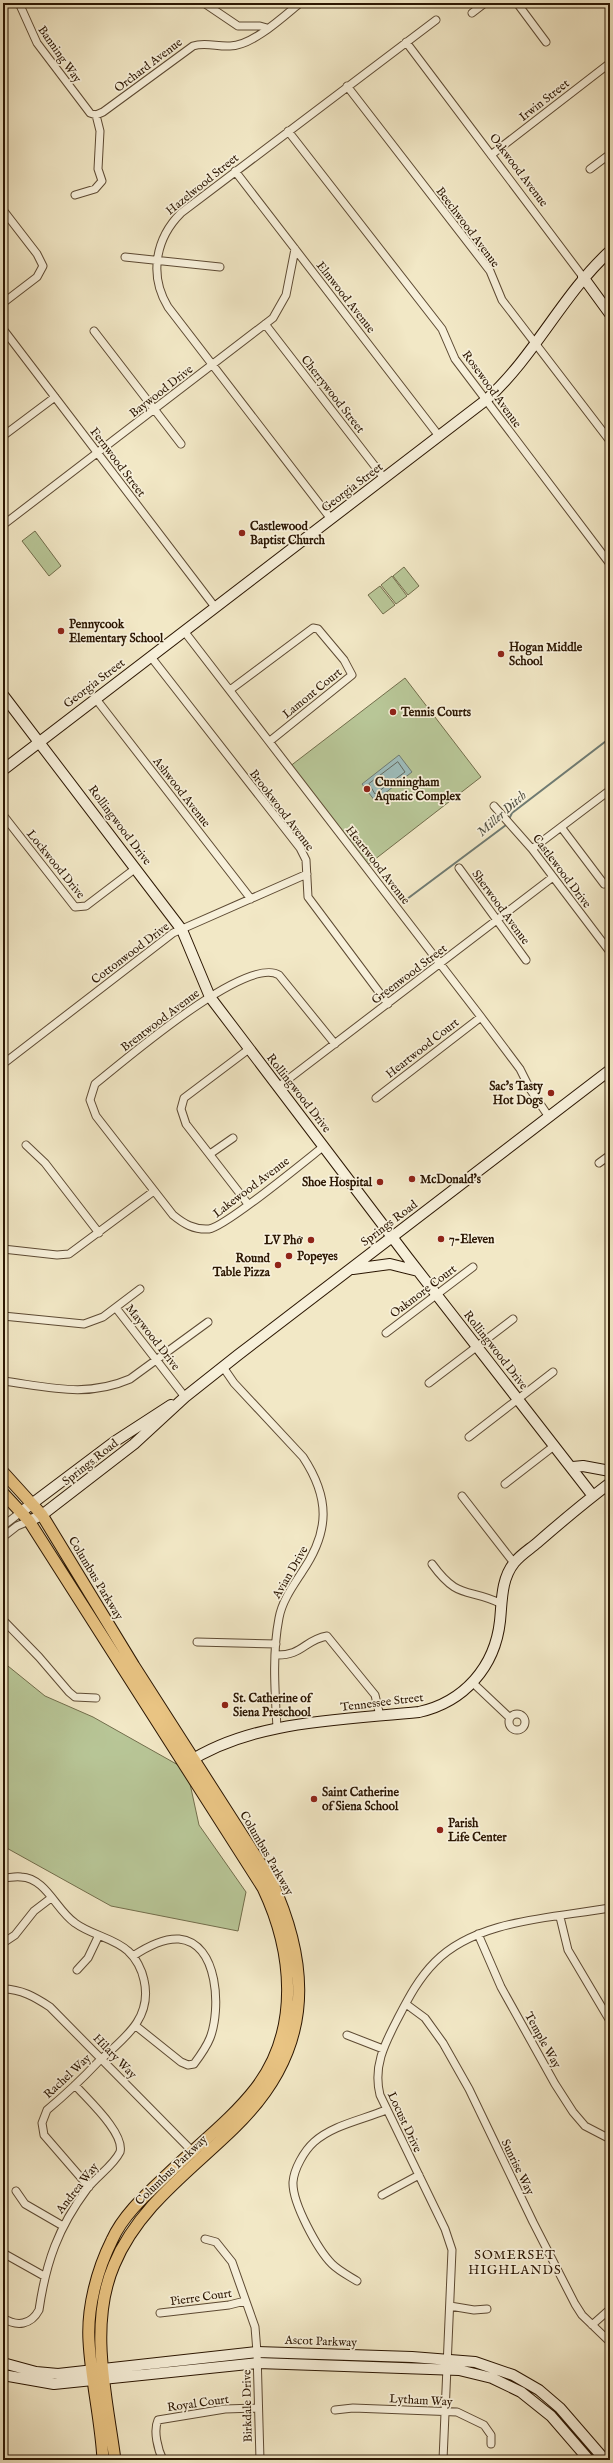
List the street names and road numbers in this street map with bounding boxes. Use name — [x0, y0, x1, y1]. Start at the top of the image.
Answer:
street label: Banning Way — [34, 23, 85, 86]
street label: Orchard Avenue — [111, 35, 186, 96]
street label: Irwin Street — [516, 76, 572, 125]
street label: Oakwood Avenue — [486, 131, 551, 210]
street label: Hazelwood Street — [163, 151, 242, 218]
street label: Beechwood Avenue — [433, 184, 503, 271]
street label: Elmwood Avenue — [313, 258, 379, 337]
street label: Rosewood Avenue — [459, 348, 525, 431]
street label: Cherrywood Street — [298, 352, 368, 436]
street label: Baywood Drive — [126, 362, 196, 421]
street label: Fernwood Street — [87, 425, 149, 500]
street label: Georgia Street — [319, 459, 386, 515]
street label: Georgia Street — [61, 655, 128, 711]
street label: Lamont Court — [280, 665, 345, 722]
street label: Ashwood Avenue — [149, 753, 214, 831]
street label: Brookwood Avenue — [246, 767, 317, 854]
street label: Rollingwood Drive — [85, 782, 155, 869]
street label: Heartwood Avenue — [342, 823, 413, 908]
street label: Lockwood Drive — [23, 827, 88, 902]
street label: Castlewood Drive — [529, 831, 595, 912]
street label: Sherwood Avenue — [468, 867, 533, 948]
street label: Cottonwood Drive — [88, 919, 173, 988]
street label: Greenwood Street — [369, 941, 450, 1008]
street label: Brentwood Avenue — [118, 986, 203, 1055]
street label: Heartwood Court — [383, 1015, 462, 1082]
street label: Rollingwood Drive — [263, 1051, 334, 1136]
street label: Lakewood Avenue — [210, 1153, 293, 1221]
street label: Springs Road — [358, 1197, 422, 1250]
street label: Oakmore Court — [387, 1261, 460, 1321]
street label: Maywood Drive — [122, 1301, 183, 1374]
street label: Rollingwood Drive — [460, 1308, 531, 1393]
street label: Springs Road — [59, 1435, 122, 1490]
street label: Columbus Parkway — [65, 1534, 126, 1623]
street label: Avian Drive — [269, 1543, 312, 1602]
street label: Tennessee Street — [340, 1690, 424, 1715]
street label: Columbus Parkway — [236, 1808, 297, 1898]
street label: Temple Way — [520, 2010, 564, 2072]
street label: Hilary Way — [90, 2031, 140, 2082]
street label: Rachel Way — [41, 2051, 94, 2102]
street label: Locust Drive — [384, 2089, 425, 2155]
street label: Columbus Parkway — [132, 2132, 211, 2209]
street label: Sunrise Way — [498, 2137, 538, 2198]
street label: Andrea Way — [52, 2160, 102, 2217]
street label: Pierre Court — [169, 2286, 233, 2309]
street label: Ascot Parkway — [284, 2333, 357, 2350]
street label: Birkdale Drive — [239, 2369, 256, 2442]
street label: Lytham Way — [389, 2391, 453, 2410]
street label: Royal Court — [166, 2392, 230, 2415]

